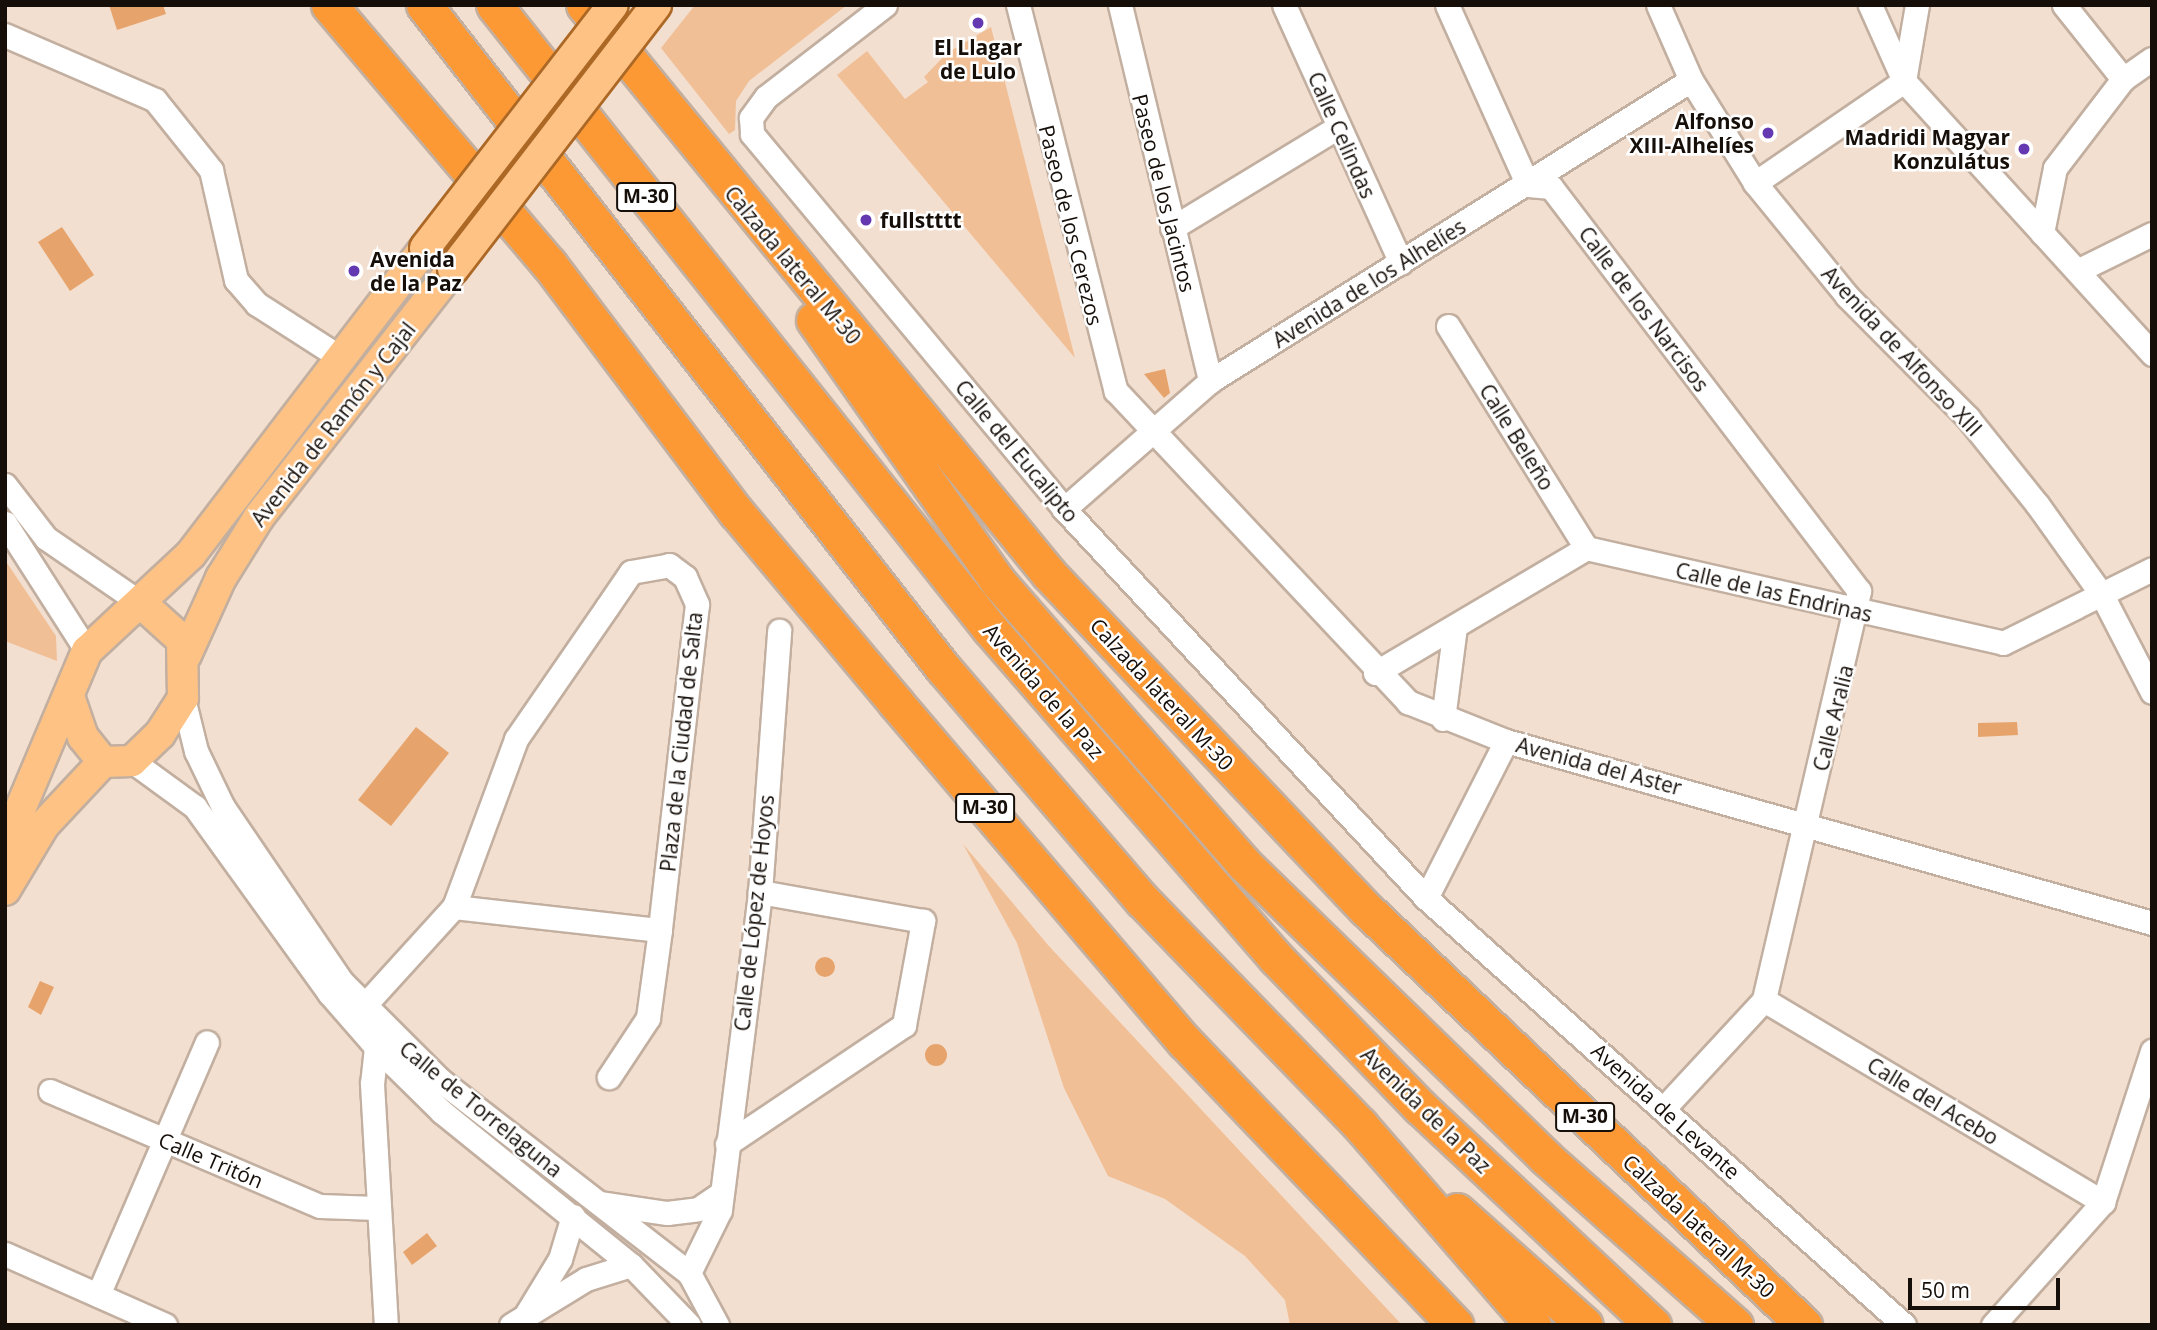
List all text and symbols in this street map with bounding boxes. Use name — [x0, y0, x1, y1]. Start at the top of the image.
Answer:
marker: El Llagar de Lulo — [970, 15, 986, 31]
place label: El Llagar de Lulo — [934, 34, 1022, 84]
street label: Calle Celindas — [1303, 68, 1381, 202]
street label: Paseo de los Jacintos — [1127, 91, 1201, 295]
place label: Alfonso XIII-Alhelíes — [1630, 108, 1754, 158]
street label: Paseo de los Cerezos — [1034, 122, 1108, 328]
place label: Madridi Magyar Konzulátus — [1845, 124, 2010, 174]
marker: Alfonso XIII-Alhelíes — [1760, 125, 1776, 141]
marker: Madridi Magyar Konzulátus — [2016, 141, 2032, 157]
street label: Calzada lateral M-30 — [720, 181, 866, 349]
road number: M-30 — [614, 182, 678, 212]
place label: fullstttt — [880, 207, 962, 233]
marker: fullstttt — [858, 212, 874, 228]
street label: Avenida de los Alhelíes — [1268, 213, 1470, 353]
street label: Calle de los Narcisos — [1574, 221, 1714, 397]
place label: Avenida de la Paz — [370, 246, 462, 296]
marker: Avenida de la Paz — [344, 261, 364, 281]
street label: Avenida de Alfonso XIII — [1817, 261, 1987, 441]
street label: Avenida de Ramón y Cajal — [246, 317, 420, 531]
street label: Calle del Eucalipto — [950, 375, 1084, 527]
street label: Calle Beleño — [1474, 379, 1560, 495]
street label: Calle de las Endrinas — [1673, 557, 1875, 627]
street label: Plaza de la Ciudad de Salta — [655, 611, 707, 873]
street label: Calzada lateral M-30 — [1085, 613, 1239, 775]
street label: Avenida de la Paz — [979, 618, 1109, 764]
street label: Calle Aralia — [1808, 662, 1858, 774]
street label: Avenida del Aster — [1514, 732, 1684, 800]
road number: M-30 — [954, 792, 1016, 824]
street label: Calle de López de Hoyos — [729, 793, 779, 1033]
street label: Calle de Torrelaguna — [395, 1036, 567, 1182]
street label: Avenida de Levante — [1587, 1038, 1745, 1184]
street label: Avenida de la Paz — [1356, 1042, 1496, 1178]
street label: Calle del Acebo — [1863, 1052, 2003, 1150]
road number: M-30 — [1554, 1102, 1616, 1133]
street label: Calle Tritón — [155, 1127, 267, 1193]
street label: Calzada lateral M-30 — [1618, 1149, 1780, 1303]
scale bar — [1912, 1264, 2064, 1308]
text: 50 m — [1921, 1276, 1970, 1304]

